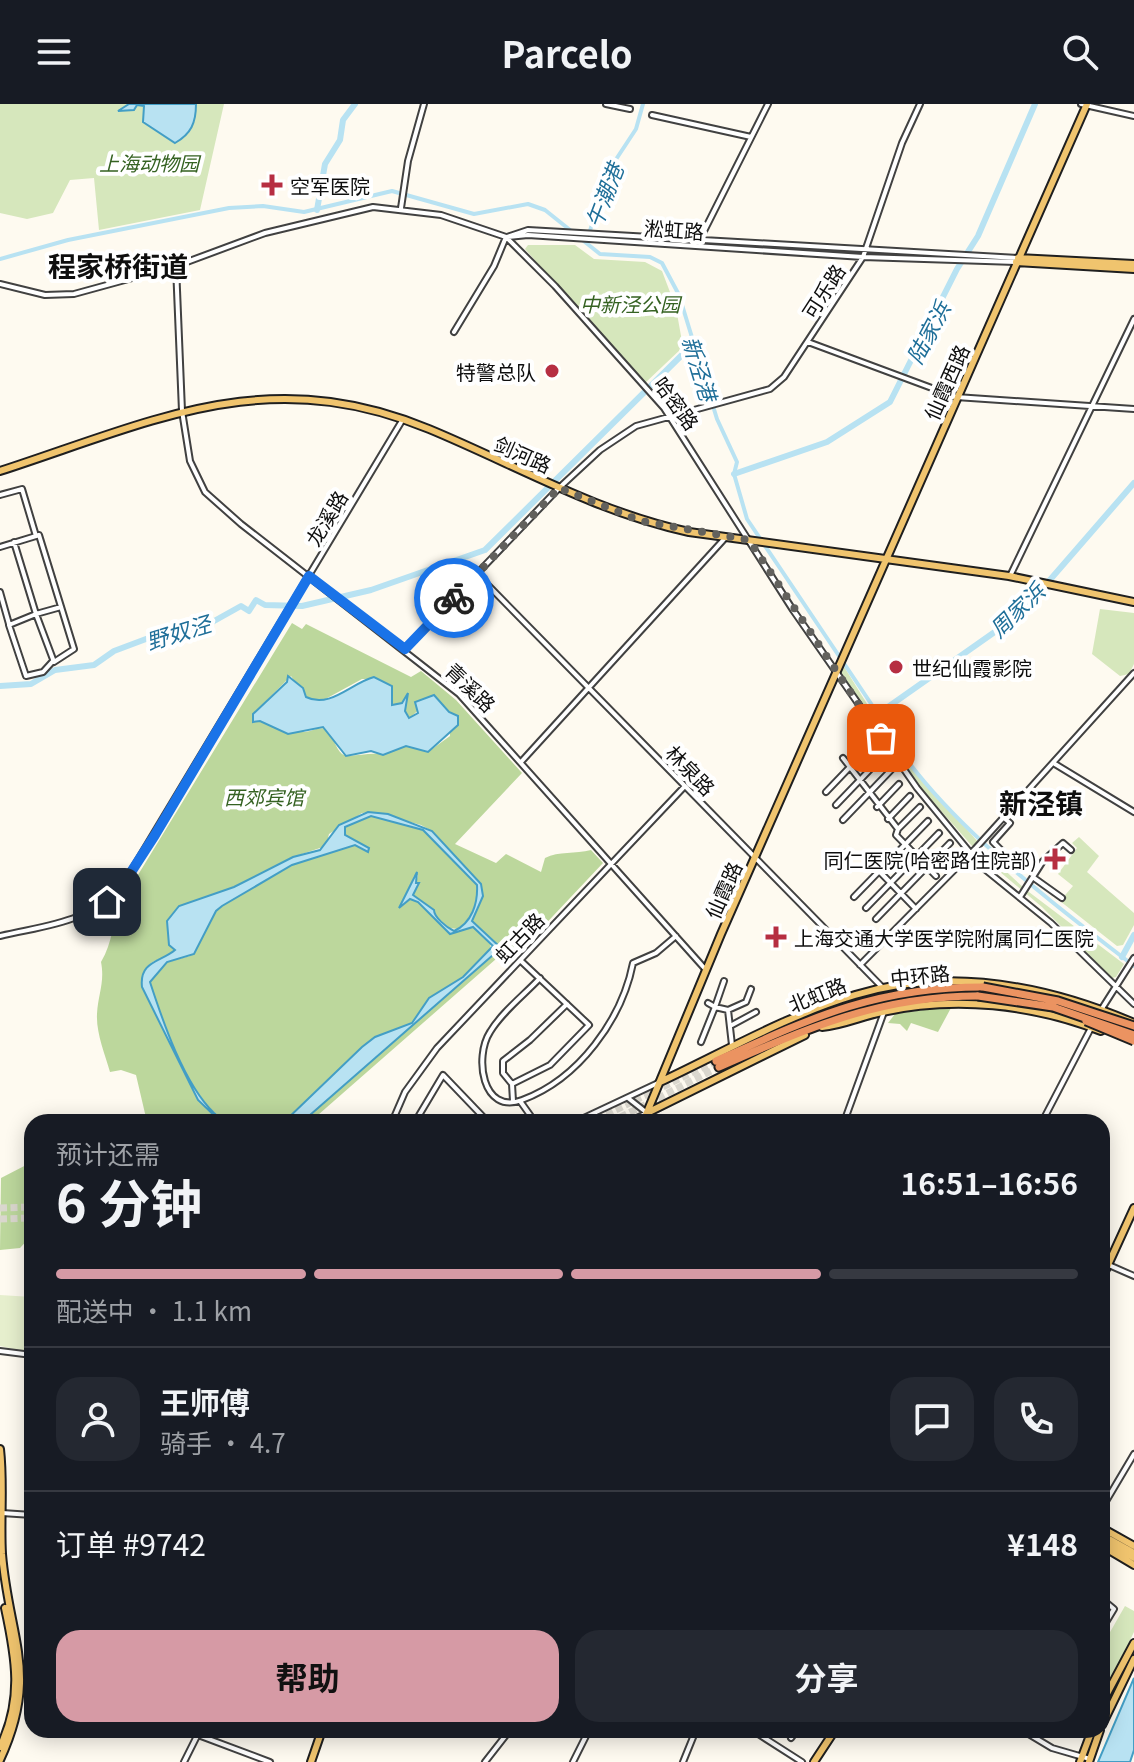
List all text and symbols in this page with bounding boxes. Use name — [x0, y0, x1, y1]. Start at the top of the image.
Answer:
text: Parcelo — [501, 26, 633, 78]
icon: menu — [32, 30, 76, 74]
icon: search — [1058, 30, 1102, 74]
park label: 上海动物园 — [99, 148, 202, 177]
water label: 午潮港 — [576, 156, 631, 232]
place label: 空军医院 — [290, 171, 370, 200]
marker: 空军医院 — [261, 174, 283, 196]
street label: 淞虹路 — [643, 212, 705, 246]
district label: 程家桥街道 — [48, 245, 188, 285]
street label: 可乐路 — [795, 258, 851, 324]
park label: 中新泾公园 — [580, 289, 683, 318]
water label: 陆家浜 — [897, 294, 958, 369]
water label: 新泾港 — [676, 332, 727, 407]
street label: 仙霞西路 — [916, 340, 976, 424]
place label: 特警总队 — [456, 357, 536, 386]
marker: 特警总队 — [543, 362, 561, 380]
street label: 哈密路 — [648, 370, 706, 436]
street label: 剑河路 — [490, 429, 556, 479]
street label: 龙溪路 — [298, 485, 354, 551]
courier — [414, 558, 494, 638]
water label: 周家浜 — [981, 573, 1052, 643]
icon: bike — [432, 576, 476, 620]
water label: 野奴泾 — [142, 605, 216, 656]
place label: 世纪仙霞影院 — [912, 653, 1032, 682]
street label: 青溪路 — [439, 656, 503, 718]
marker: 世纪仙霞影院 — [887, 658, 905, 676]
pin — [847, 704, 915, 772]
icon: bag — [859, 716, 903, 760]
street label: 林泉路 — [660, 738, 722, 802]
park label: 西郊宾馆 — [224, 782, 307, 811]
district label: 新泾镇 — [999, 782, 1083, 822]
place label: 同仁医院(哈密路住院部) — [823, 845, 1037, 874]
marker: 同仁医院(哈密路住院部) — [1044, 848, 1066, 870]
street label: 仙霞路 — [698, 857, 748, 923]
pin — [73, 868, 141, 936]
icon: home — [85, 880, 129, 924]
street label: 虹古路 — [488, 905, 550, 969]
place label: 上海交通大学医学院附属同仁医院 — [794, 923, 1094, 952]
marker: 上海交通大学医学院附属同仁医院 — [765, 926, 787, 948]
street label: 中环路 — [889, 957, 951, 993]
street label: 北虹路 — [784, 969, 850, 1019]
text: 预计还需 — [56, 1134, 160, 1171]
text: 16:51–16:56 — [901, 1160, 1078, 1204]
text: 6 分钟 — [56, 1163, 202, 1238]
text: 配送中 · 1.1 km — [56, 1291, 252, 1328]
button: person — [56, 1377, 140, 1461]
button: chat — [890, 1377, 974, 1461]
button: phone — [994, 1377, 1078, 1461]
text: 王师傅 — [160, 1379, 250, 1423]
text: 骑手 · 4.7 — [160, 1423, 286, 1460]
text: 订单 #9742 — [56, 1521, 206, 1565]
text: ¥148 — [1007, 1521, 1078, 1565]
button: 帮助 — [56, 1630, 559, 1722]
button: 分享 — [575, 1630, 1078, 1722]

